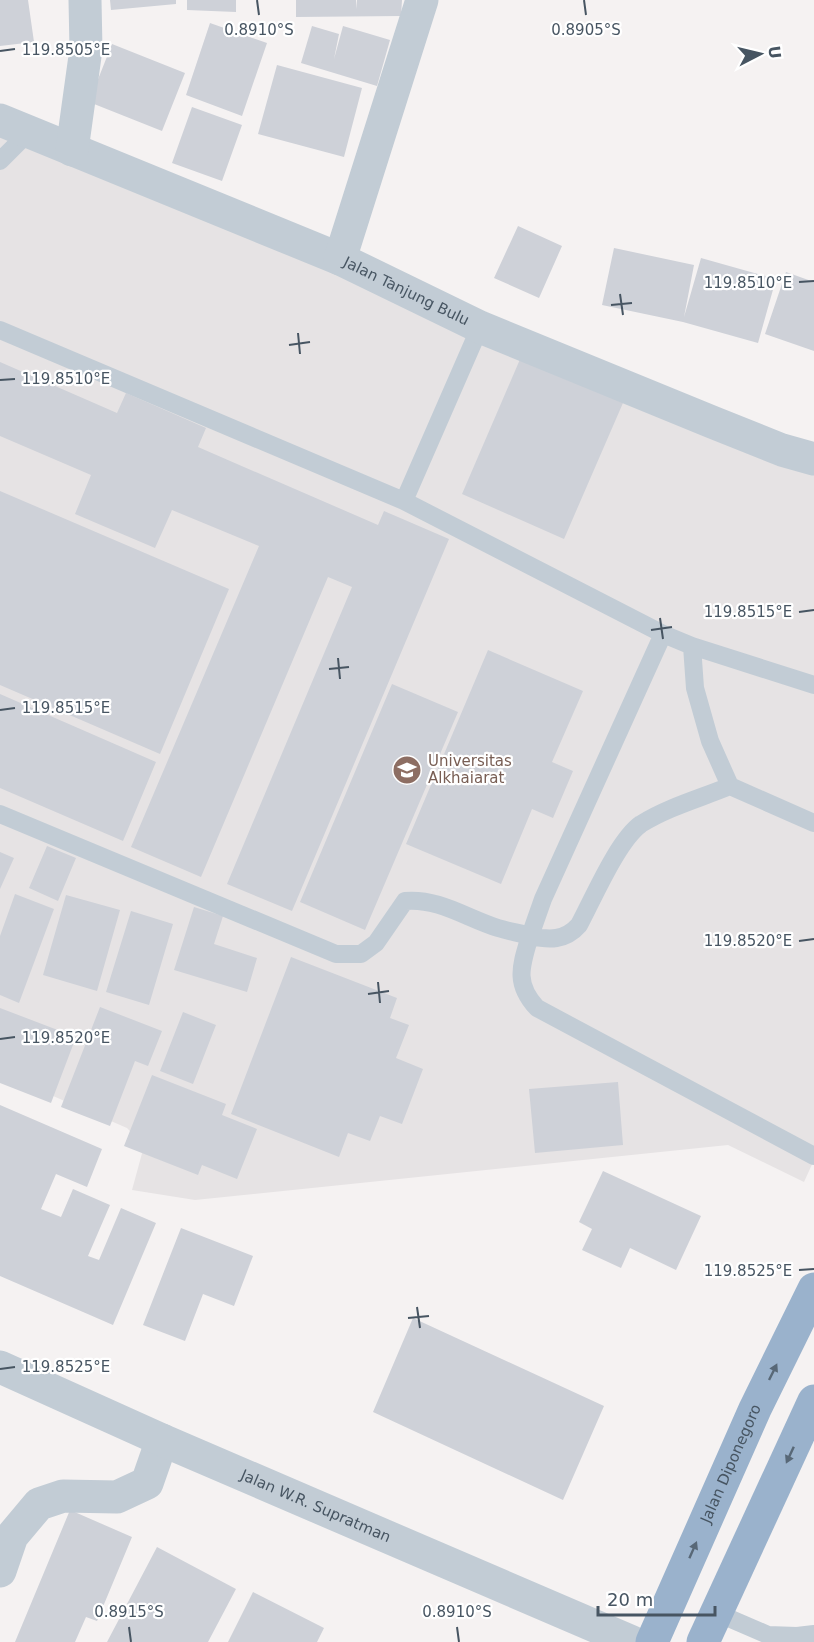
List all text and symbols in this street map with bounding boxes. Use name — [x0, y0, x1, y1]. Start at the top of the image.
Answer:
text: 0.8910°S — [224, 21, 294, 39]
text: 0.8905°S — [551, 21, 621, 39]
north arrow — [730, 24, 790, 84]
text: 119.8505°E — [22, 41, 110, 59]
text: U — [764, 45, 785, 60]
street label: Jalan Tanjung Bulu — [340, 253, 472, 329]
text: 119.8510°E — [704, 274, 792, 292]
text: 119.8510°E — [22, 370, 110, 388]
text: 119.8515°E — [704, 603, 792, 621]
text: 119.8515°E — [22, 699, 110, 717]
place label: Universitas Alkhaiarat — [428, 752, 512, 787]
school or university icon: Universitas Alkhaiarat — [391, 754, 423, 786]
text: 119.8520°E — [704, 932, 792, 950]
text: 119.8520°E — [22, 1029, 110, 1047]
text: 119.8525°E — [704, 1262, 792, 1280]
text: 119.8525°E — [22, 1358, 110, 1376]
one-way arrow — [768, 1364, 777, 1381]
street label: Jalan Diponegoro — [696, 1401, 765, 1527]
one-way arrow — [785, 1446, 794, 1463]
street label: Jalan W.R. Supratman — [237, 1465, 394, 1546]
one-way arrow — [688, 1541, 698, 1559]
scale bar — [598, 1579, 715, 1617]
text: 20 m — [607, 1589, 653, 1610]
text: 0.8915°S — [94, 1603, 164, 1621]
text: 0.8910°S — [422, 1603, 492, 1621]

